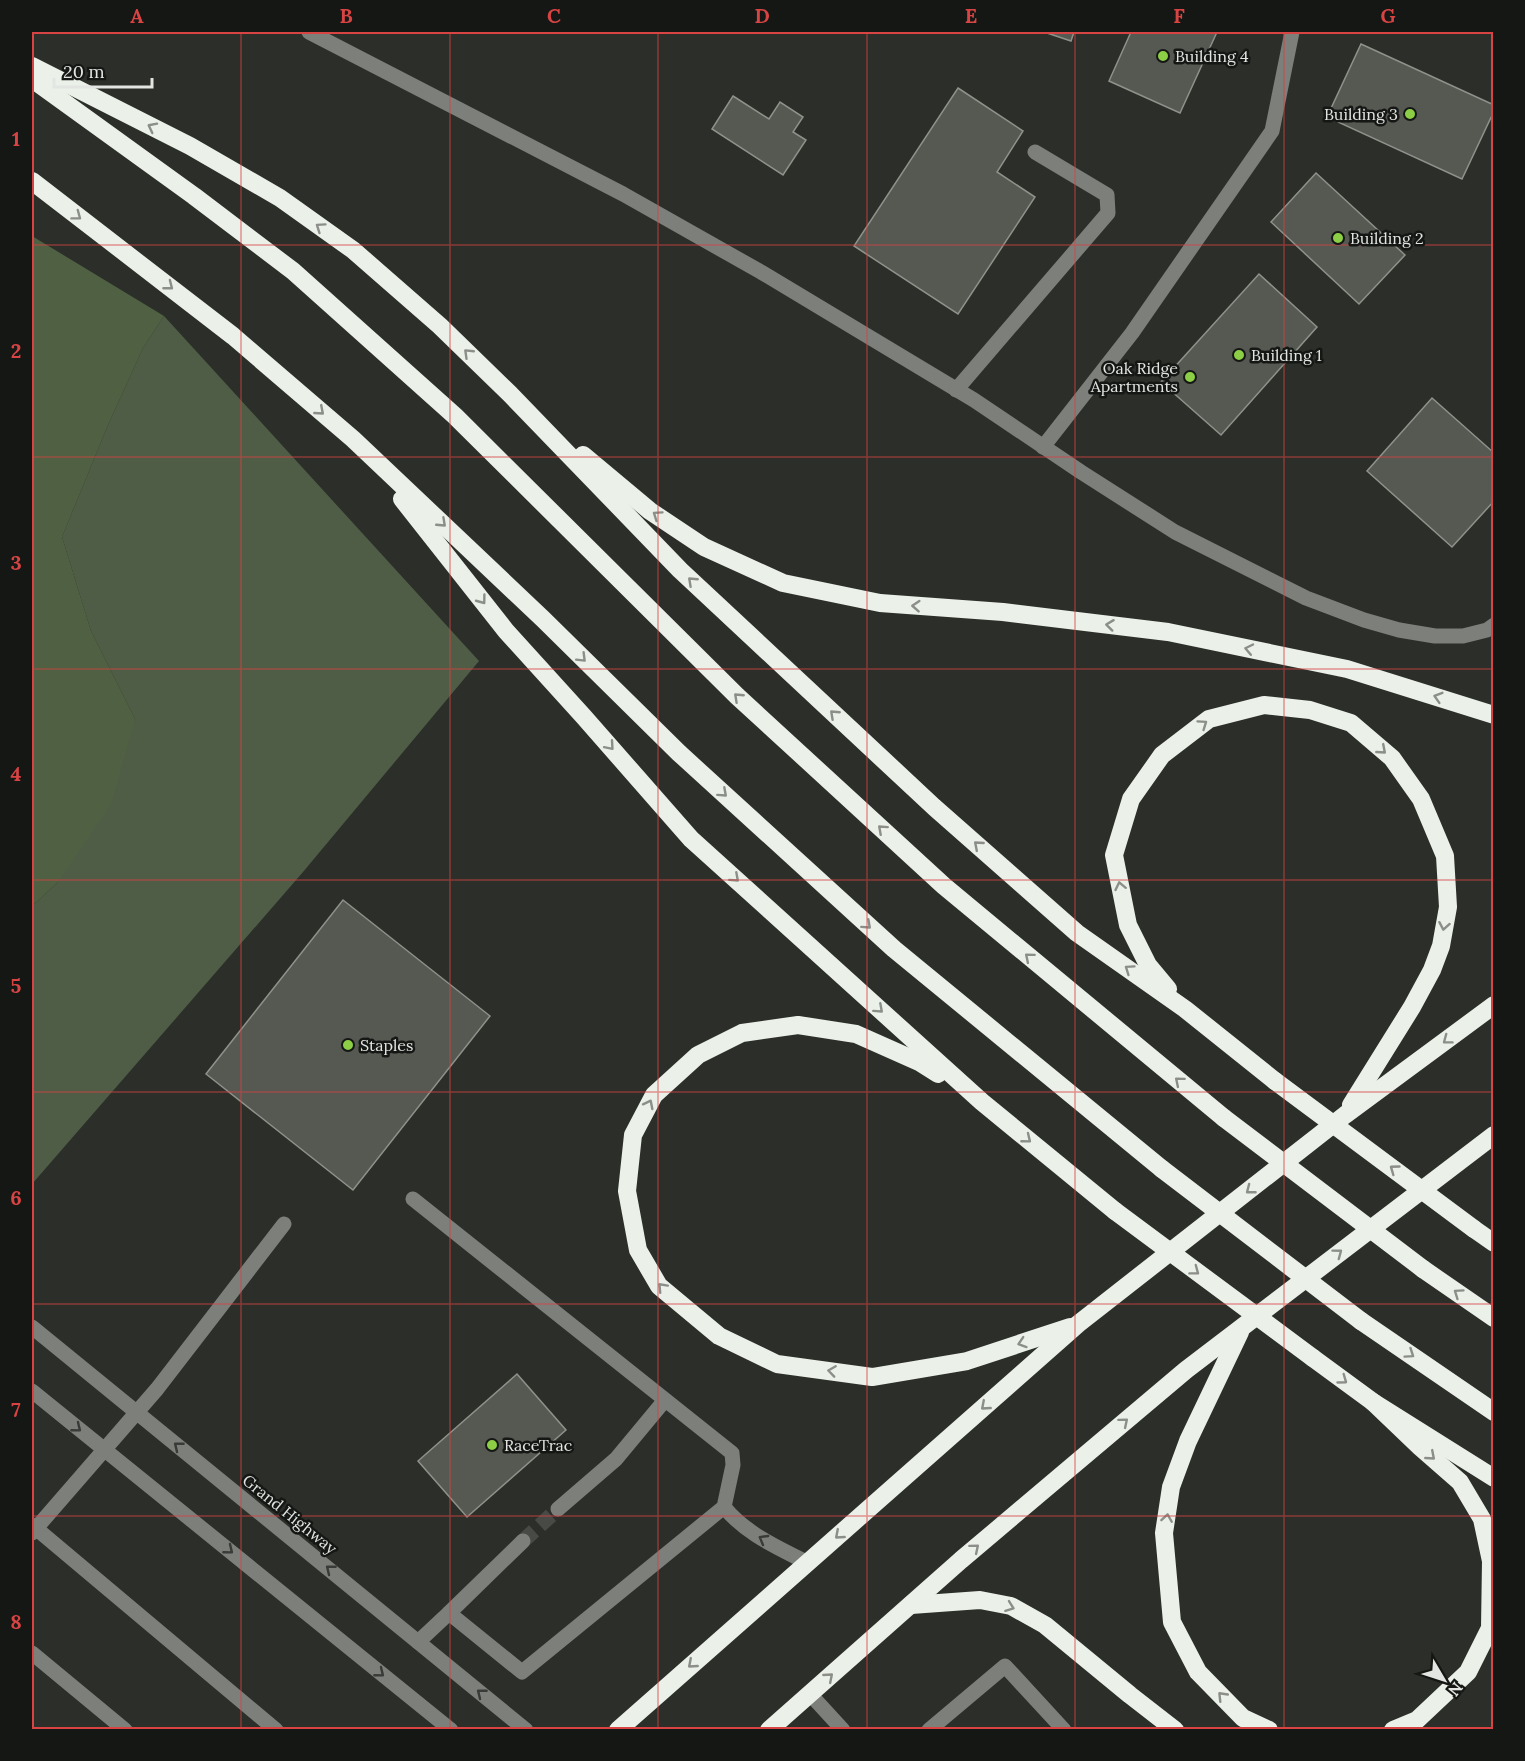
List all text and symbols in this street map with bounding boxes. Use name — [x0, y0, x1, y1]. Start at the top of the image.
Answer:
text: A — [130, 3, 144, 28]
text: B — [339, 3, 353, 28]
text: C — [547, 3, 561, 28]
text: D — [754, 3, 770, 28]
text: E — [965, 3, 977, 28]
text: F — [1173, 3, 1185, 28]
text: G — [1380, 3, 1396, 28]
place label: Building 4 — [1175, 46, 1249, 66]
marker: Building 4 — [1156, 49, 1170, 63]
scale bar — [54, 51, 152, 89]
text: 20 m — [63, 60, 105, 83]
place label: Building 3 — [1324, 104, 1398, 124]
marker: Building 3 — [1403, 107, 1417, 121]
one-way arrow — [148, 123, 159, 134]
text: 1 — [12, 126, 20, 151]
one-way arrow — [71, 209, 82, 220]
one-way arrow — [315, 223, 326, 234]
place label: Building 2 — [1350, 228, 1424, 248]
marker: Building 2 — [1331, 231, 1345, 245]
one-way arrow — [163, 279, 174, 290]
text: 2 — [11, 338, 21, 363]
place label: Building 1 — [1251, 345, 1322, 365]
marker: Building 1 — [1232, 348, 1246, 362]
one-way arrow — [464, 350, 475, 361]
place label: Oak Ridge Apartments — [1090, 358, 1178, 396]
marker: Oak Ridge Apartments — [1183, 370, 1197, 384]
one-way arrow — [313, 403, 324, 414]
one-way arrow — [652, 511, 663, 522]
one-way arrow — [435, 516, 445, 527]
text: 3 — [10, 550, 22, 575]
one-way arrow — [688, 577, 698, 588]
one-way arrow — [474, 593, 485, 604]
one-way arrow — [911, 599, 920, 612]
one-way arrow — [1105, 619, 1114, 632]
one-way arrow — [1244, 643, 1254, 656]
one-way arrow — [576, 651, 586, 662]
one-way arrow — [1433, 692, 1444, 705]
one-way arrow — [734, 693, 745, 704]
one-way arrow — [831, 710, 841, 721]
one-way arrow — [1197, 720, 1208, 731]
one-way arrow — [603, 739, 614, 750]
one-way arrow — [1375, 743, 1386, 754]
text: 4 — [11, 761, 22, 786]
one-way arrow — [716, 786, 727, 797]
one-way arrow — [878, 825, 889, 836]
one-way arrow — [974, 841, 985, 852]
one-way arrow — [728, 871, 739, 882]
one-way arrow — [1114, 881, 1127, 891]
one-way arrow — [860, 917, 871, 928]
one-way arrow — [1438, 921, 1451, 931]
one-way arrow — [1025, 953, 1036, 964]
one-way arrow — [1124, 965, 1135, 976]
text: 5 — [11, 973, 22, 998]
one-way arrow — [873, 1002, 883, 1013]
one-way arrow — [1442, 1033, 1453, 1044]
place label: Staples — [360, 1035, 413, 1055]
marker: Staples — [341, 1038, 355, 1052]
one-way arrow — [1175, 1077, 1186, 1088]
one-way arrow — [642, 1100, 653, 1111]
one-way arrow — [1021, 1132, 1032, 1143]
one-way arrow — [1389, 1165, 1400, 1176]
one-way arrow — [1245, 1182, 1256, 1193]
text: 6 — [10, 1185, 22, 1210]
one-way arrow — [1332, 1250, 1343, 1261]
one-way arrow — [1189, 1264, 1200, 1275]
one-way arrow — [658, 1283, 669, 1294]
one-way arrow — [1454, 1290, 1465, 1301]
one-way arrow — [1017, 1335, 1028, 1348]
one-way arrow — [1403, 1347, 1414, 1358]
one-way arrow — [827, 1366, 836, 1378]
one-way arrow — [1336, 1373, 1347, 1384]
text: 7 — [11, 1397, 21, 1422]
one-way arrow — [981, 1399, 992, 1410]
one-way arrow — [1117, 1418, 1128, 1429]
one-way arrow — [70, 1420, 81, 1431]
place label: RaceTrac — [504, 1435, 572, 1455]
marker: RaceTrac — [485, 1438, 499, 1452]
one-way arrow — [174, 1443, 185, 1454]
one-way arrow — [1424, 1449, 1435, 1460]
street label: Grand Highway — [239, 1470, 342, 1558]
one-way arrow — [1160, 1513, 1172, 1523]
one-way arrow — [835, 1528, 846, 1539]
one-way arrow — [759, 1535, 769, 1546]
one-way arrow — [222, 1543, 233, 1554]
one-way arrow — [968, 1544, 979, 1555]
one-way arrow — [326, 1566, 337, 1577]
one-way arrow — [1004, 1600, 1014, 1612]
text: 8 — [10, 1609, 22, 1634]
north arrow — [1414, 1650, 1474, 1710]
one-way arrow — [688, 1657, 699, 1668]
one-way arrow — [374, 1665, 385, 1676]
one-way arrow — [822, 1673, 833, 1684]
text: N — [1444, 1678, 1467, 1701]
one-way arrow — [477, 1689, 488, 1700]
one-way arrow — [1218, 1693, 1229, 1703]

